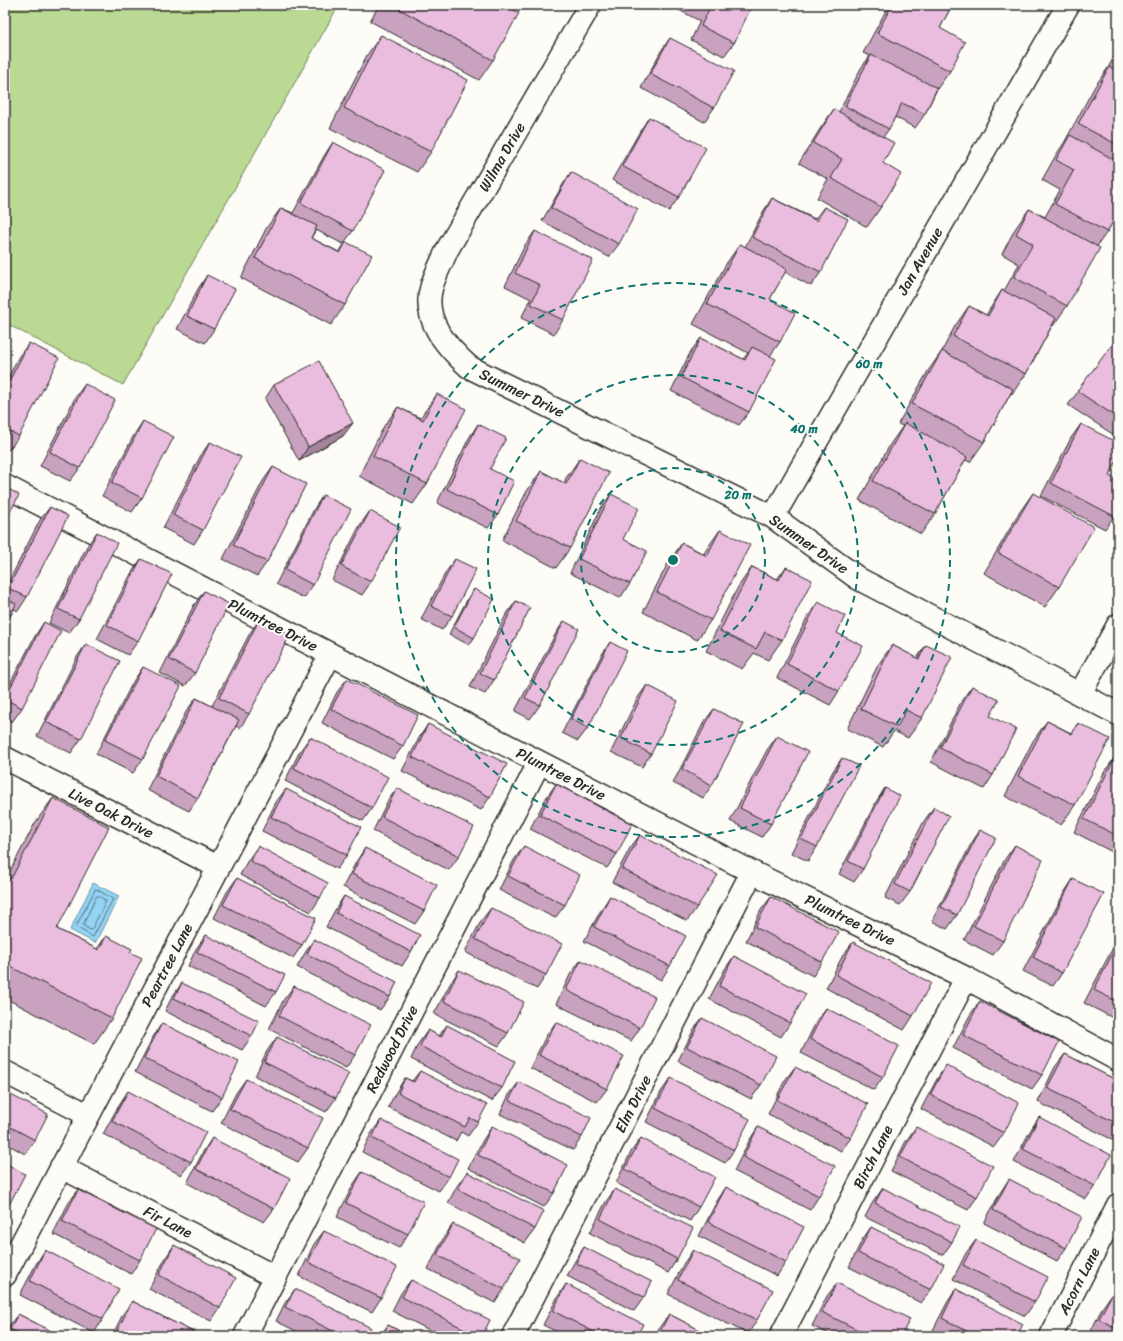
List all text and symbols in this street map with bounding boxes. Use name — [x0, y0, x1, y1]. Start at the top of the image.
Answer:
street label: Wilma Drive — [472, 117, 533, 197]
street label: Jan Avenue — [889, 222, 950, 301]
text: 60 m — [855, 353, 883, 375]
street label: Summer Drive — [475, 361, 569, 425]
text: 40 m — [789, 418, 818, 440]
text: 20 m — [724, 484, 752, 506]
street label: Summer Drive — [764, 507, 854, 581]
centre of rings — [666, 553, 680, 567]
street label: Plumtree Drive — [223, 591, 323, 659]
street label: Plumtree Drive — [511, 740, 611, 808]
street label: Live Oak Drive — [64, 780, 158, 846]
street label: Plumtree Drive — [800, 887, 900, 953]
street label: Peartree Lane — [134, 918, 200, 1012]
street label: Redwood Drive — [359, 1000, 425, 1098]
street label: Elm Drive — [607, 1070, 659, 1138]
street label: Birch Lane — [846, 1120, 900, 1194]
street label: Fir Lane — [139, 1199, 197, 1245]
street label: Acorn Lane — [1050, 1243, 1107, 1320]

